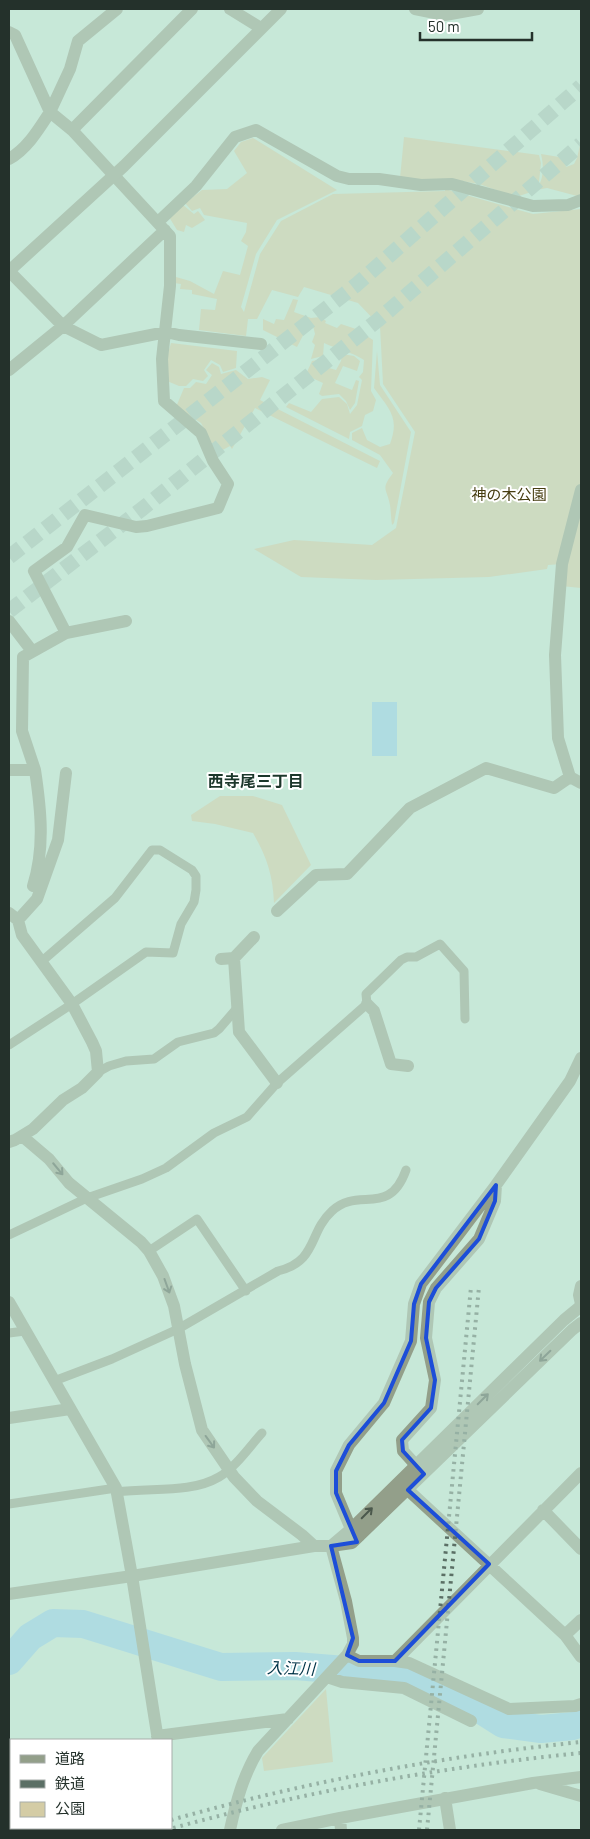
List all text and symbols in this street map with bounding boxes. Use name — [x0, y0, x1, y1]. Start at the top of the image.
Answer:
scale bar — [420, 10, 532, 42]
text: 50 m — [428, 17, 460, 35]
park label: 神の木公園 — [471, 485, 547, 503]
district label: 西寺尾三丁目 — [208, 771, 304, 790]
one-way arrow — [52, 1162, 63, 1175]
one-way arrow — [163, 1278, 172, 1293]
one-way arrow — [539, 1350, 551, 1362]
one-way arrow — [477, 1393, 489, 1405]
one-way arrow — [205, 1434, 215, 1448]
one-way arrow — [361, 1507, 373, 1520]
water label: 入江川 — [267, 1657, 317, 1678]
legend — [10, 1739, 172, 1829]
text: 道路 — [55, 1749, 85, 1767]
text: 鉄道 — [55, 1774, 85, 1792]
text: 公園 — [55, 1799, 85, 1817]

